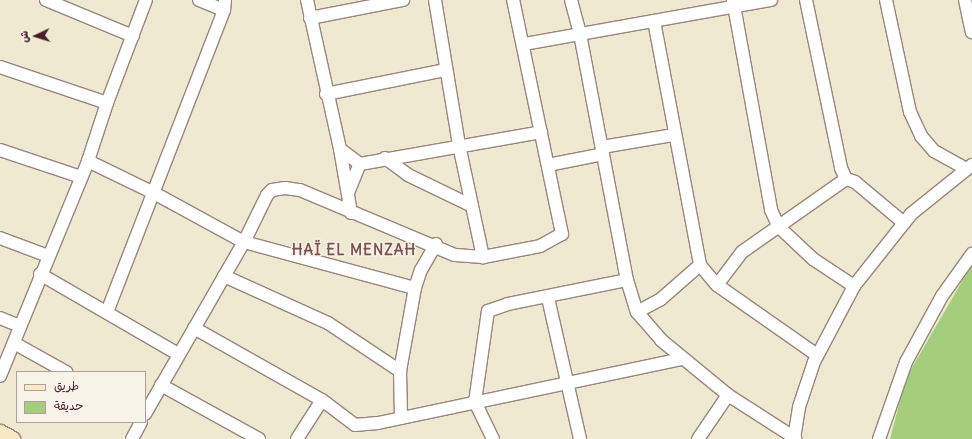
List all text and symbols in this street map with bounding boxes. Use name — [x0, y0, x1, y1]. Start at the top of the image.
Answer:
north arrow — [16, 16, 56, 56]
text: ش — [17, 30, 31, 43]
district label: HAÏ EL MENZAH — [292, 241, 416, 259]
legend — [16, 371, 146, 423]
text: طريق — [54, 378, 79, 393]
text: حديقة — [54, 398, 83, 413]

